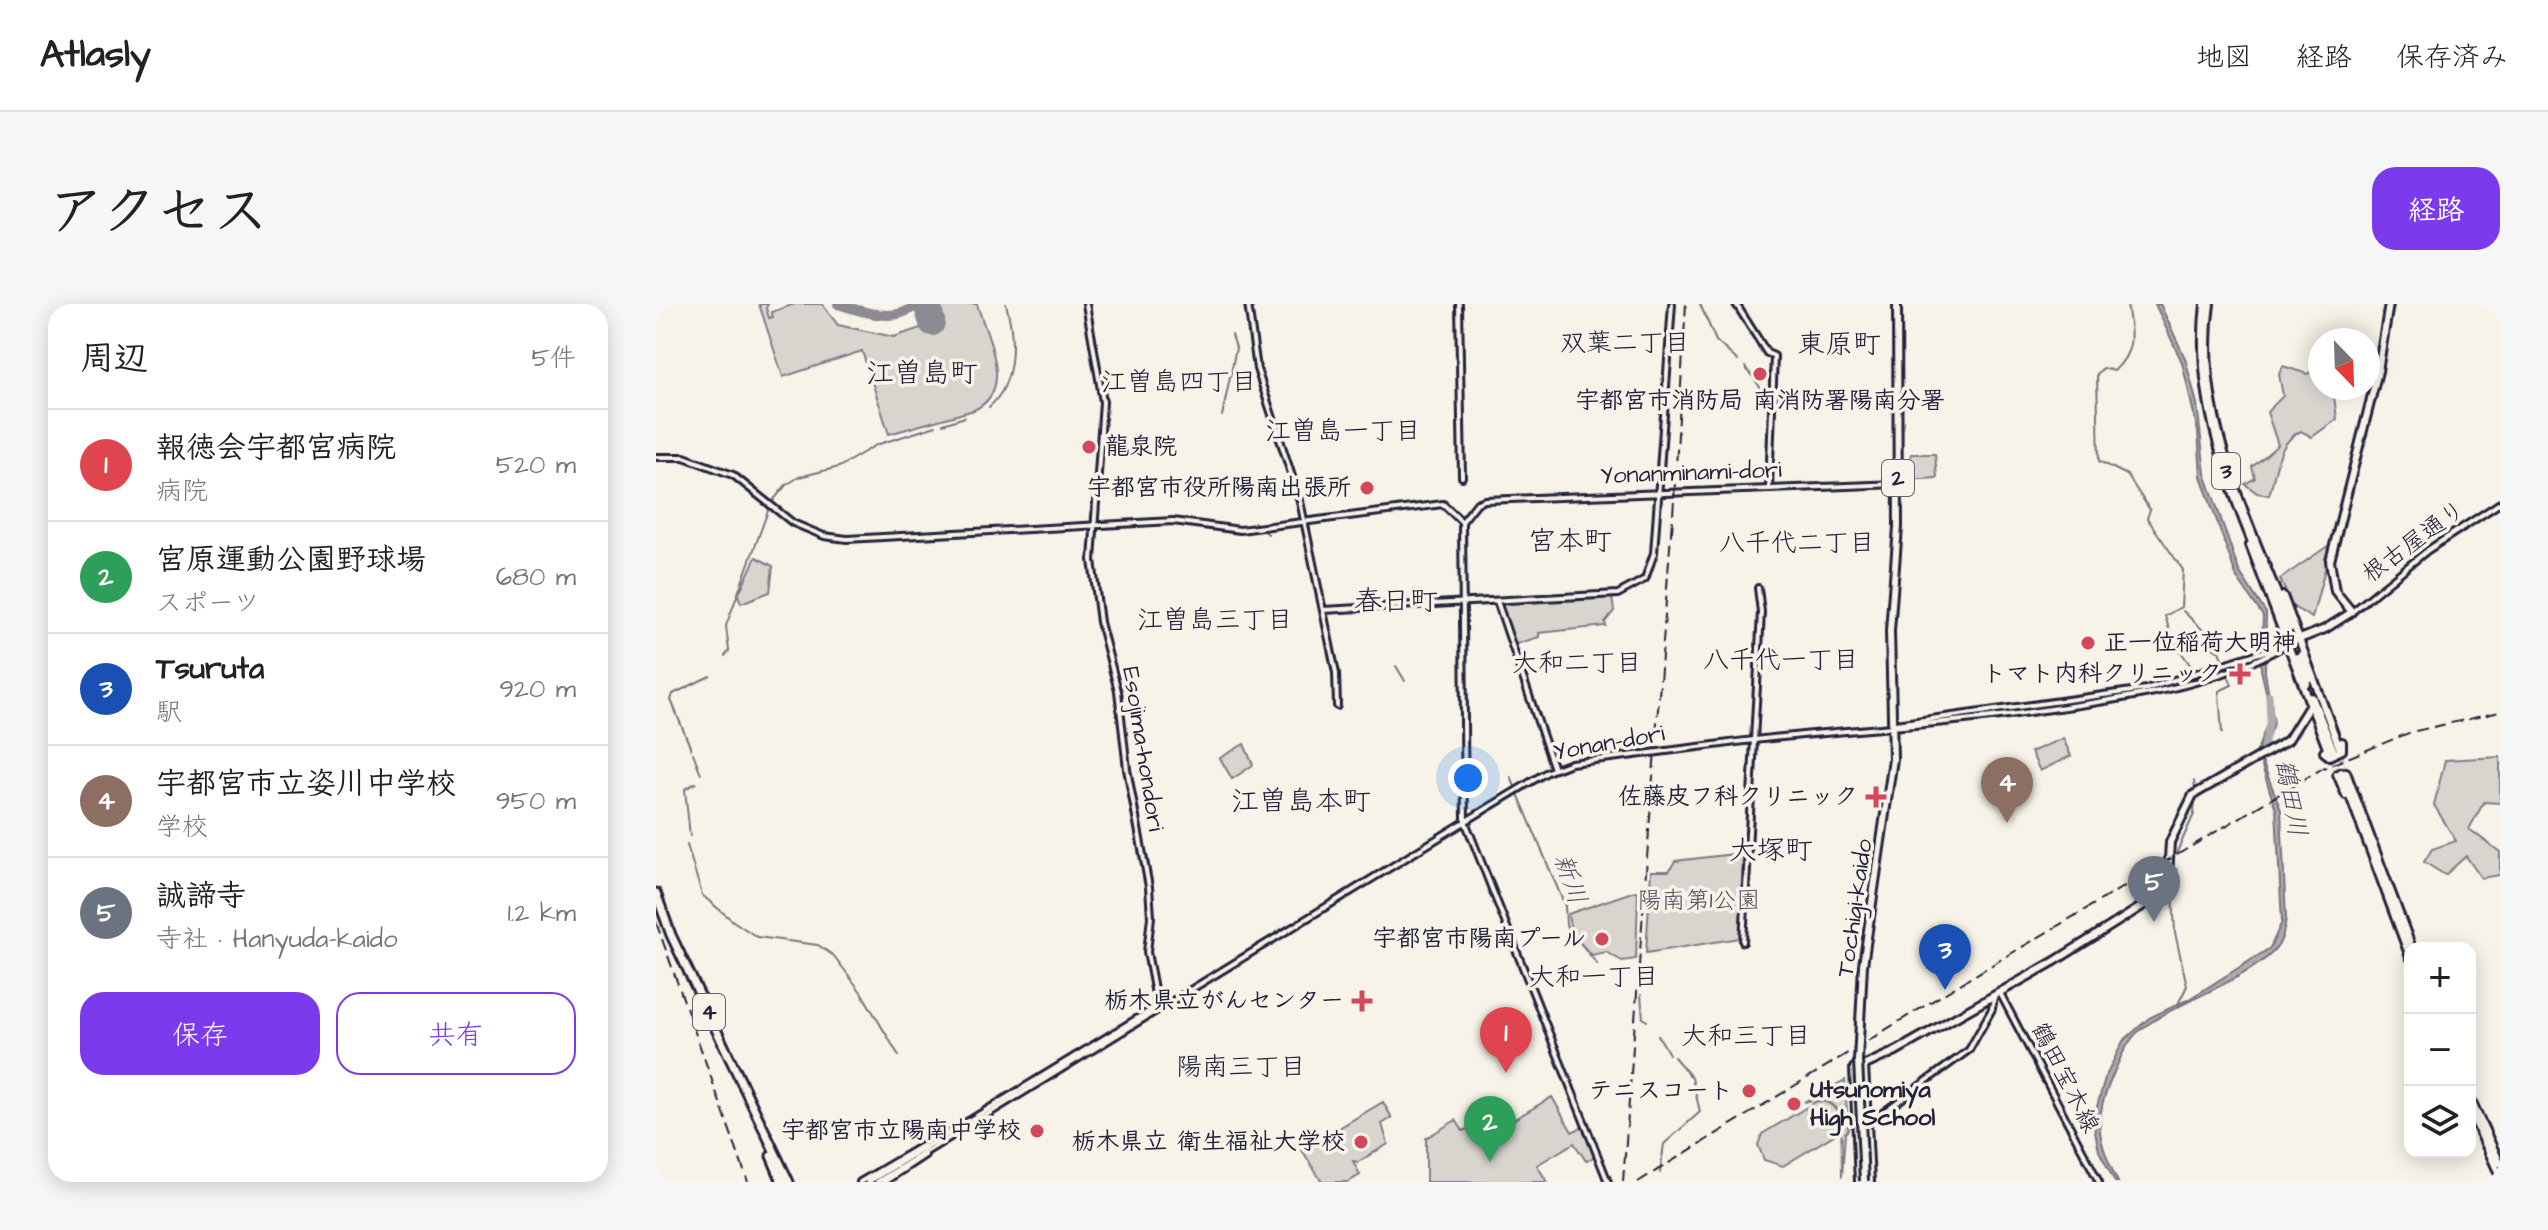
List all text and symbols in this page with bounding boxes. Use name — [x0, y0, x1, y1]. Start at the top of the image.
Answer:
text: Atlasly — [40, 29, 151, 81]
text: 地図 — [2196, 38, 2252, 77]
text: 経路 — [2296, 38, 2352, 77]
text: 保存済み — [2396, 38, 2508, 77]
button: 経路 — [2372, 167, 2500, 250]
text: アクセス — [48, 174, 269, 252]
district label: 双葉二丁目 — [1560, 325, 1690, 361]
district label: 東原町 — [1797, 325, 1881, 364]
north arrow — [2308, 328, 2380, 400]
text: 周辺 — [80, 335, 148, 383]
text: 5件 — [532, 340, 576, 376]
district label: 江曽島町 — [866, 354, 978, 393]
district label: 江曽島四丁目 — [1101, 364, 1257, 400]
marker: 宇都宮市消防局 南消防署陽南分署 — [1751, 365, 1769, 383]
place label: 宇都宮市消防局 南消防署陽南分署 — [1575, 384, 1945, 418]
district label: 江曽島一丁目 — [1265, 413, 1421, 449]
text: 報徳会宇都宮病院 — [156, 427, 396, 469]
place label: 龍泉院 — [1105, 430, 1177, 464]
marker: 龍泉院 — [1080, 438, 1098, 456]
text: 1 — [104, 447, 108, 483]
text: 520 m — [496, 447, 576, 483]
street label: Yonanminami-dori — [1600, 453, 1783, 493]
road number: 3 — [2212, 453, 2240, 489]
road number: 2 — [1882, 460, 1914, 496]
place label: 宇都宮市役所陽南出張所 — [1087, 471, 1351, 505]
text: 病院 — [156, 473, 208, 509]
marker: 宇都宮市役所陽南出張所 — [1358, 479, 1376, 497]
street label: 根古屋通り — [2355, 493, 2473, 591]
district label: 宮本町 — [1528, 522, 1612, 561]
district label: 八千代二丁目 — [1719, 525, 1875, 561]
text: 宮原運動公園野球場 — [156, 539, 426, 581]
text: 2 — [99, 559, 113, 595]
text: 680 m — [496, 559, 576, 595]
district label: 春日町 — [1354, 582, 1438, 621]
text: スポーツ — [156, 585, 259, 621]
district label: 江曽島三丁目 — [1137, 602, 1293, 638]
place label: 正一位稲荷大明神 — [2104, 626, 2296, 660]
marker: 正一位稲荷大明神 — [2079, 634, 2097, 652]
district label: 八千代一丁目 — [1703, 642, 1859, 678]
district label: 大和二丁目 — [1512, 645, 1642, 681]
text: Tsuruta — [156, 648, 264, 690]
place label: トマト内科クリニック — [1982, 657, 2222, 691]
marker: トマト内科クリニック — [2229, 663, 2251, 685]
street label: Esojima-hondori — [1113, 664, 1173, 834]
text: 3 — [99, 671, 113, 707]
text: 920 m — [499, 671, 576, 707]
text: 駅 — [156, 694, 182, 730]
street label: Yonan-dori — [1551, 716, 1668, 770]
water label: 鶴田川 — [2266, 756, 2316, 840]
pin: 4 — [1981, 757, 2033, 823]
your location — [1448, 758, 1488, 798]
text: 宇都宮市立姿川中学校 — [156, 763, 456, 805]
place label: 佐藤皮フ科クリニック — [1618, 780, 1858, 814]
district label: 江曽島本町 — [1231, 782, 1371, 821]
text: 4 — [97, 783, 115, 819]
text: 950 m — [496, 783, 576, 819]
marker: 佐藤皮フ科クリニック — [1865, 786, 1887, 808]
text: 学校 — [156, 809, 208, 845]
district label: 大塚町 — [1729, 831, 1813, 870]
street label: Tochigi-kaido — [1828, 836, 1883, 979]
water label: 新川 — [1545, 849, 1595, 909]
pin: 5 — [2128, 856, 2180, 922]
text: 誠諦寺 — [156, 875, 246, 917]
park label: 陽南第1公園 — [1637, 884, 1761, 918]
text: 5 — [97, 895, 115, 931]
text: 1.2 km — [508, 895, 576, 931]
text: 寺社 · Hanyuda-kaido — [156, 921, 398, 957]
place label: 宇都宮市陽南プール — [1372, 922, 1586, 956]
pin: 3 — [1919, 924, 1971, 990]
marker: 宇都宮市陽南プール — [1593, 930, 1611, 948]
map controls — [2404, 942, 2476, 1158]
button: + — [2404, 942, 2476, 1014]
district label: 大和一丁目 — [1529, 959, 1659, 995]
place label: 栃木県立がんセンター — [1104, 984, 1344, 1018]
marker: 栃木県立がんセンター — [1351, 990, 1373, 1012]
button: 保存 — [80, 992, 320, 1075]
button: 共有 — [336, 992, 576, 1075]
road number: 4 — [693, 994, 725, 1030]
pin: 1 — [1480, 1007, 1532, 1073]
button: − — [2404, 1014, 2476, 1086]
street label: 鶴田宝木線 — [2023, 1017, 2107, 1139]
district label: 大和三丁目 — [1681, 1018, 1811, 1054]
district label: 陽南三丁目 — [1176, 1049, 1306, 1085]
place label: Utsunomiya High School — [1810, 1073, 1936, 1136]
place label: テニスコート — [1589, 1074, 1733, 1108]
marker: テニスコート — [1740, 1082, 1758, 1100]
button: layers — [2404, 1086, 2476, 1158]
marker: Utsunomiya High School — [1785, 1095, 1803, 1113]
pin: 2 — [1464, 1096, 1516, 1162]
place label: 宇都宮市立陽南中学校 — [781, 1114, 1021, 1148]
marker: 宇都宮市立陽南中学校 — [1028, 1122, 1046, 1140]
place label: 栃木県立 衛生福祉大学校 — [1071, 1125, 1345, 1159]
marker: 栃木県立 衛生福祉大学校 — [1352, 1133, 1370, 1151]

